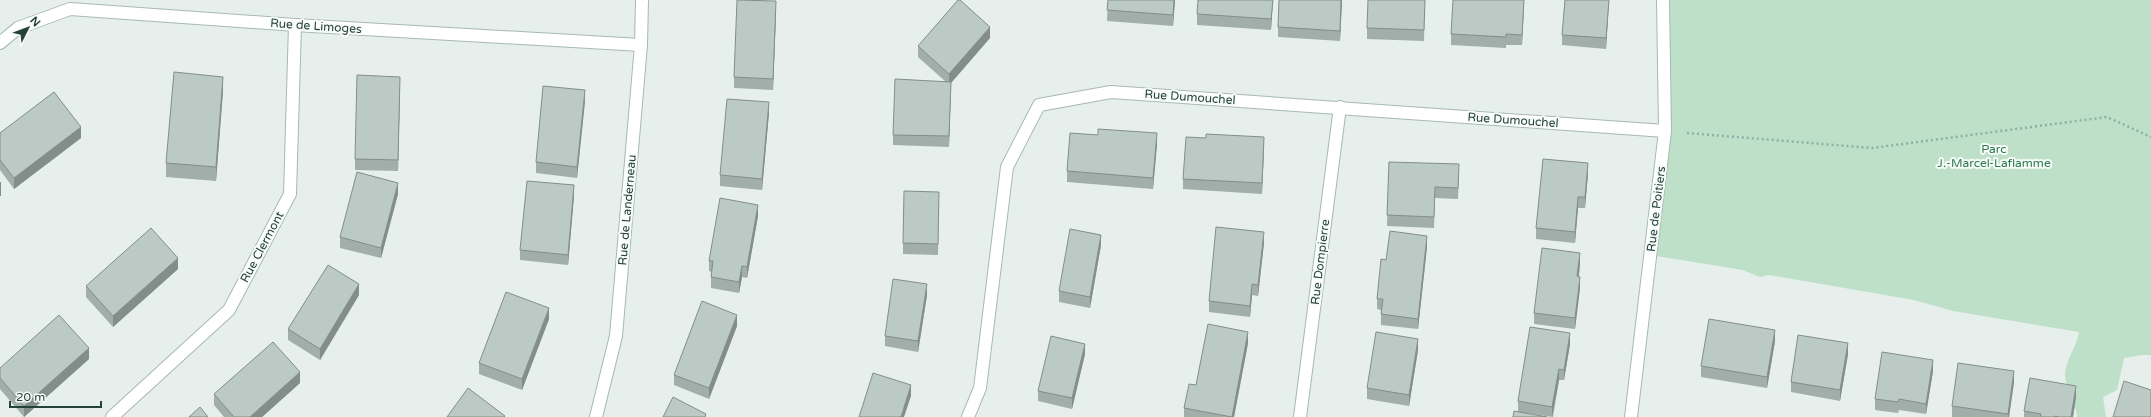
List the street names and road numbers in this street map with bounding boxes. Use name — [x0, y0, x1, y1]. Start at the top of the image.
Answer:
street label: Rue de Limoges — [270, 16, 362, 36]
street label: Rue Dumouchel — [1144, 87, 1236, 107]
street label: Rue Dumouchel — [1467, 110, 1559, 130]
street label: Rue de Landerneau — [615, 154, 639, 266]
street label: Rue de Poitiers — [1644, 165, 1668, 253]
street label: Rue Clermont — [237, 209, 287, 285]
street label: Rue Dompierre — [1308, 218, 1332, 306]

